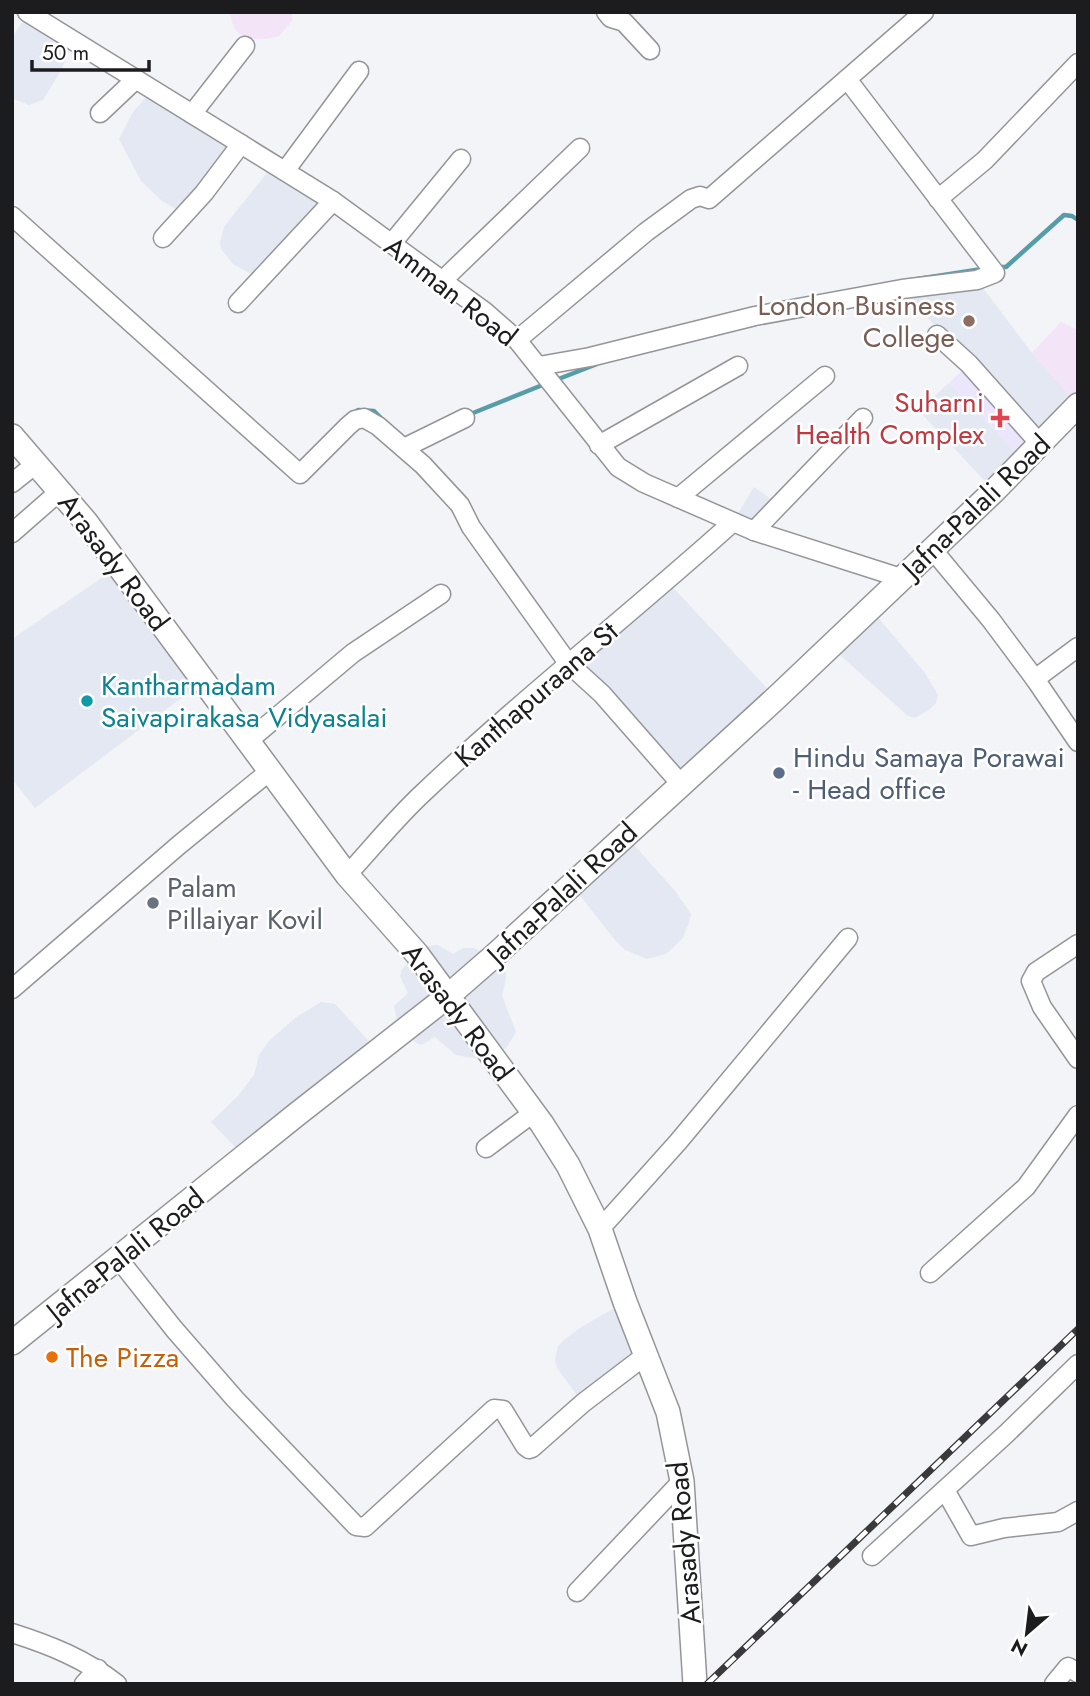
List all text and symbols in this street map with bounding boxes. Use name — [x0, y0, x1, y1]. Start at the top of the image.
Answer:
scale bar — [32, 28, 149, 72]
text: 50 m — [42, 38, 89, 68]
street label: Amman Road — [375, 226, 526, 357]
place label: London Business College — [757, 285, 955, 358]
marker: London Business College — [961, 313, 977, 329]
place label: Suharni Health Complex — [795, 382, 984, 455]
marker: Suharni Health Complex — [990, 408, 1010, 428]
street label: Jafna-Palali Road — [890, 425, 1060, 591]
street label: Arasady Road — [48, 485, 179, 640]
street label: Kanthapuraana St — [446, 612, 627, 777]
place label: Kantharmadam Saivapirakasa Vidyasalai — [101, 665, 388, 738]
marker: Kantharmadam Saivapirakasa Vidyasalai — [79, 693, 95, 709]
place label: Hindu Samaya Porawai - Head office — [793, 737, 1065, 810]
marker: Hindu Samaya Porawai - Head office — [771, 765, 787, 781]
street label: Jafna-Palali Road — [475, 813, 647, 977]
place label: Palam Pillaiyar Kovil — [167, 867, 323, 940]
marker: Palam Pillaiyar Kovil — [145, 895, 161, 911]
street label: Arasady Road — [392, 935, 523, 1090]
street label: Jafna-Palali Road — [34, 1178, 213, 1333]
place label: The Pizza — [66, 1337, 179, 1378]
marker: The Pizza — [44, 1349, 60, 1365]
street label: Arasady Road — [657, 1460, 712, 1626]
north arrow — [992, 1598, 1062, 1668]
text: N — [1006, 1632, 1032, 1663]

